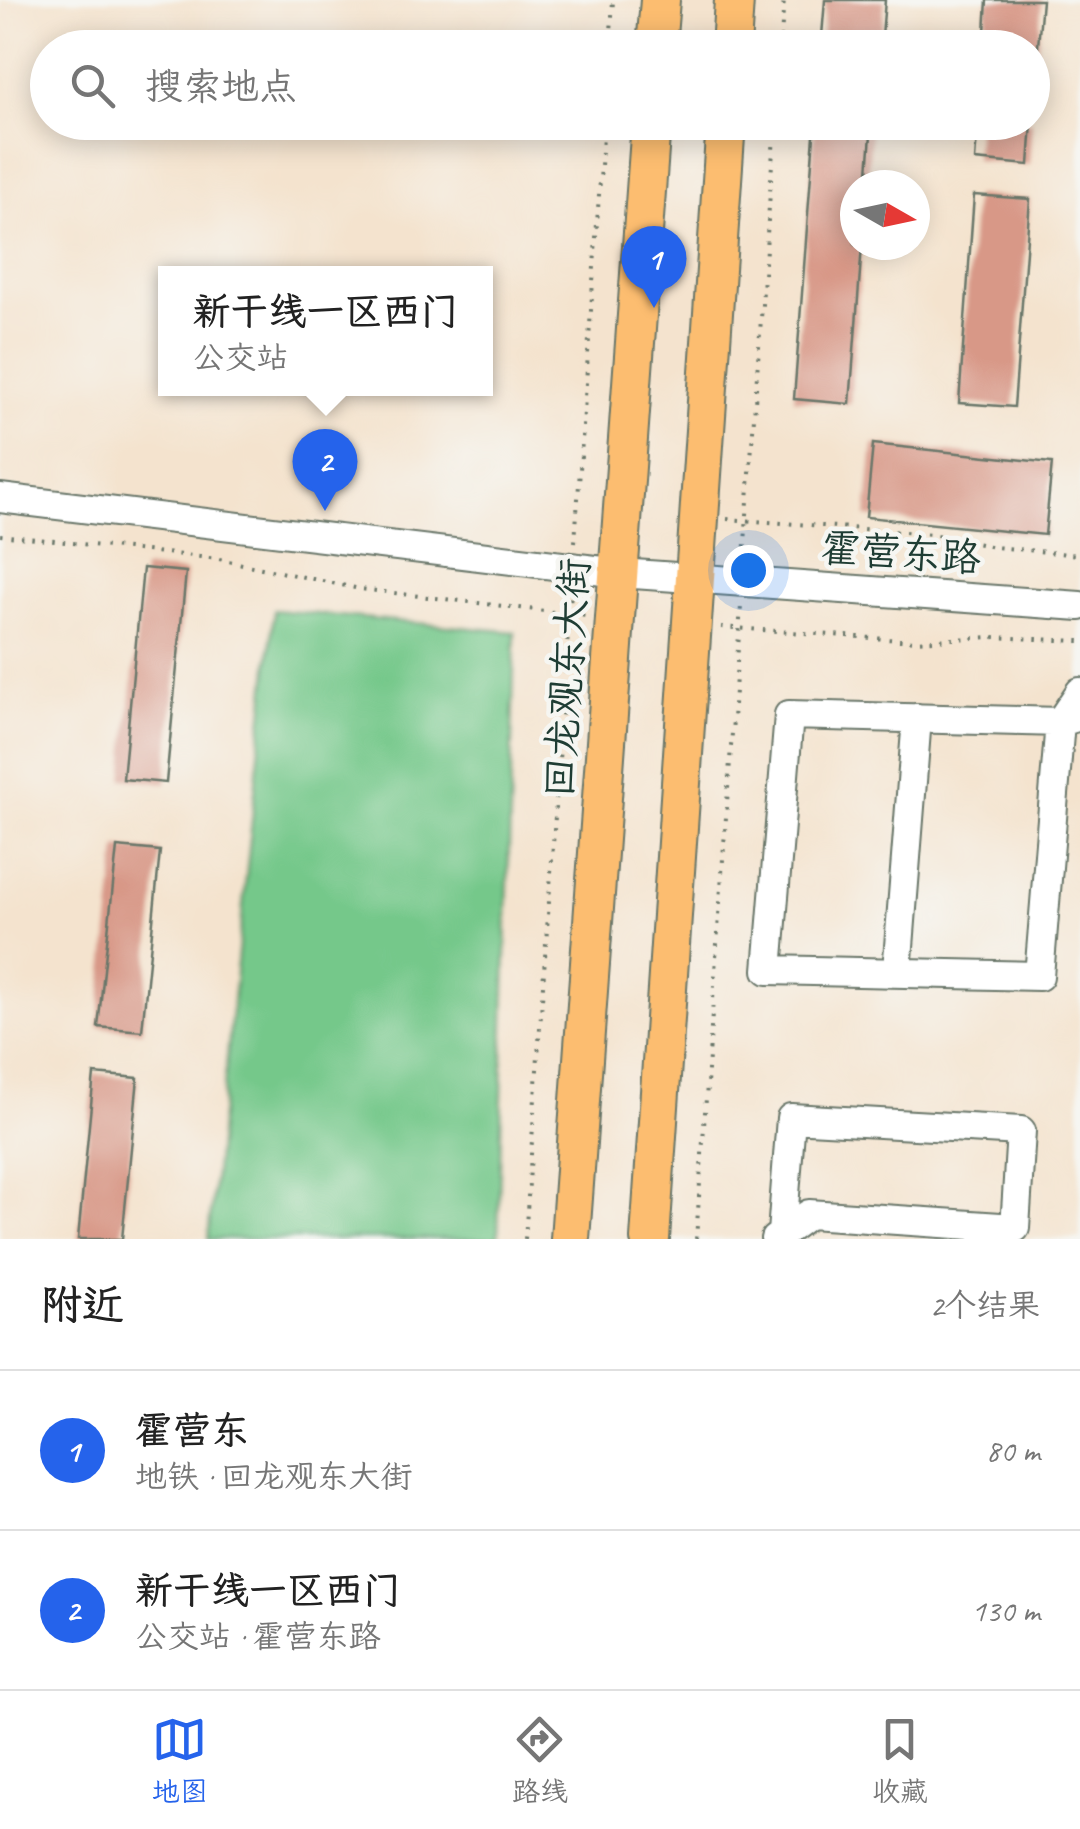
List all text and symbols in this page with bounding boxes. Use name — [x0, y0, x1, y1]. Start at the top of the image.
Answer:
search box — [30, 30, 1050, 140]
icon: search — [65, 58, 120, 113]
text: 搜索地点 — [145, 63, 297, 110]
north arrow — [840, 170, 930, 260]
pin: 1 — [622, 226, 686, 308]
popup — [158, 266, 493, 396]
text: 新干线一区西门 — [192, 288, 459, 335]
text: 公交站 — [192, 337, 289, 378]
pin: 2 — [292, 428, 358, 511]
street label: 霍营东路 — [819, 522, 983, 584]
your location — [723, 545, 774, 596]
street label: 回龙观东大街 — [534, 557, 600, 799]
text: 附近 — [40, 1279, 124, 1332]
text: 2个结果 — [930, 1285, 1040, 1326]
text: 霍营东 — [135, 1407, 249, 1454]
text: 1 — [65, 1430, 80, 1471]
text: 80 m — [986, 1430, 1040, 1471]
text: 地铁 · 回龙观东大街 — [135, 1456, 412, 1497]
text: 新干线一区西门 — [135, 1567, 401, 1614]
text: 2 — [65, 1590, 80, 1631]
text: 130 m — [971, 1590, 1040, 1631]
text: 公交站 · 霍营东路 — [135, 1616, 380, 1657]
tab: 地图 — [152, 1712, 208, 1809]
tab: 路线 — [512, 1712, 568, 1809]
tab: 收藏 — [872, 1712, 928, 1809]

